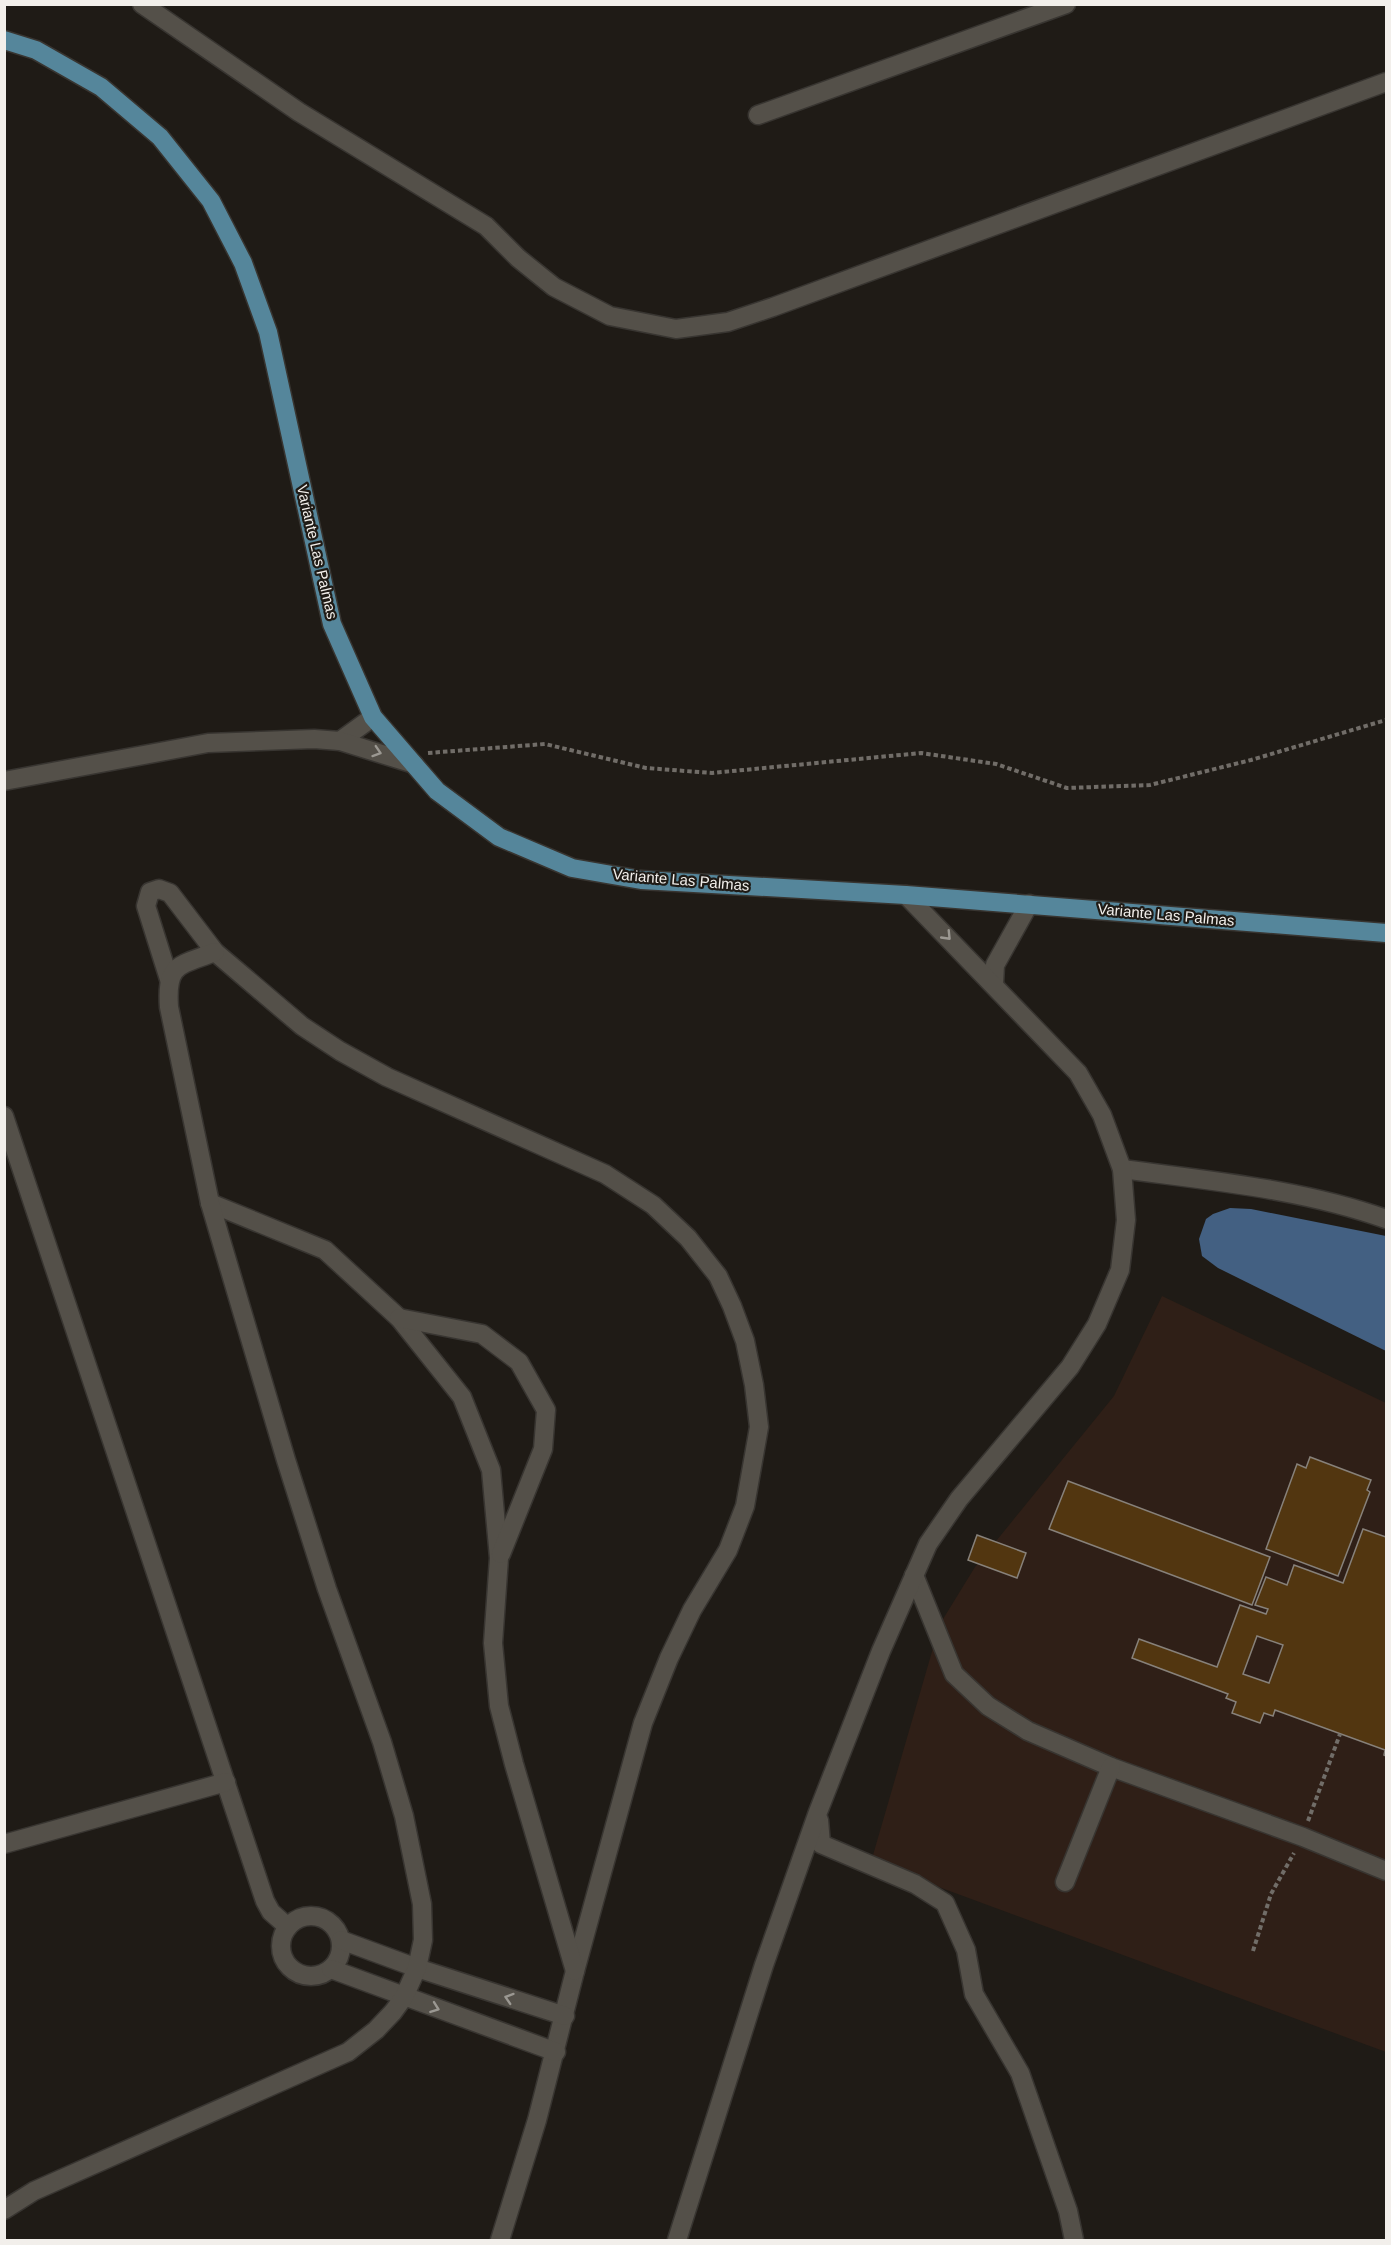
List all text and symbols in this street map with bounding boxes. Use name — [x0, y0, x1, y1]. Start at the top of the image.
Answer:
street label: Variante Las Palmas — [294, 483, 341, 621]
one-way arrow — [371, 745, 382, 758]
street label: Variante Las Palmas — [612, 865, 750, 894]
street label: Variante Las Palmas — [1097, 900, 1235, 929]
one-way arrow — [940, 930, 951, 940]
one-way arrow — [504, 1993, 515, 2005]
one-way arrow — [429, 2000, 440, 2013]

